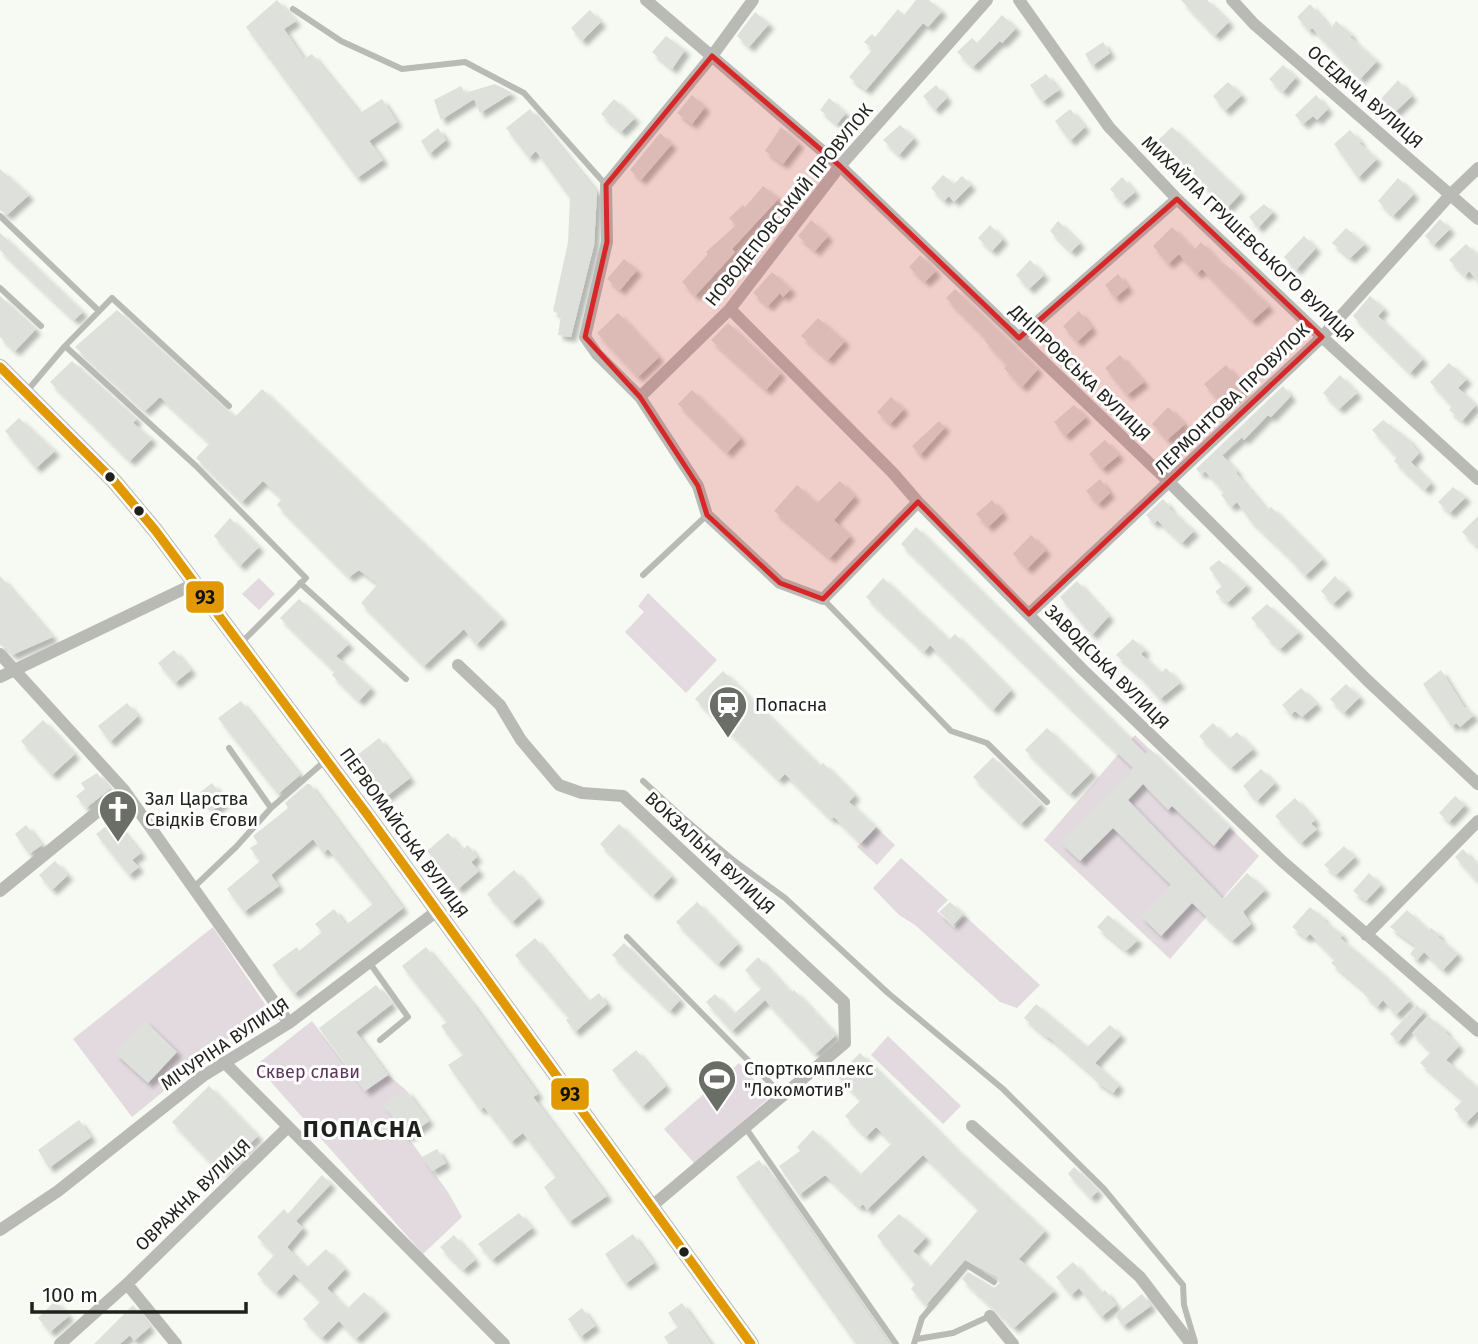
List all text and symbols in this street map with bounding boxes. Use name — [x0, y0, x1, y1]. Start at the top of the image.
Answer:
street label: ОСЕДАЧА ВУЛИЦЯ — [1303, 41, 1427, 153]
street label: НОВОДЕПОВСЬКИЙ ПРОВУЛОК — [700, 99, 878, 311]
street label: МИХАЙЛА ГРУШЕВСЬКОГО ВУЛИЦЯ — [1137, 131, 1359, 347]
street label: ДНІПРОВСЬКА ВУЛИЦЯ — [1004, 299, 1155, 446]
street label: ЛЕРМОНТОВА ПРОВУЛОК — [1150, 319, 1314, 479]
unlabelled marker — [103, 470, 117, 484]
unlabelled marker — [132, 504, 146, 518]
line badge: 93 — [185, 580, 225, 614]
text: 93 — [195, 586, 215, 609]
street label: ЗАВОДСЬКА ВУЛИЦЯ — [1040, 600, 1174, 734]
station icon: Попасна — [707, 684, 749, 739]
place label: Попасна — [755, 694, 827, 716]
street label: ПЕРВОМАЙСЬКА ВУЛИЦЯ — [335, 744, 473, 922]
street label: ВОКЗАЛЬНА ВУЛИЦЯ — [640, 787, 780, 919]
church icon: Зал Царства Свідків Єгови — [97, 788, 139, 843]
place label: Зал Царства Свідків Єгови — [145, 788, 258, 831]
street label: МІЧУРІНА ВУЛИЦЯ — [157, 993, 293, 1095]
sports icon: Спорткомплекс "Локомотив" — [696, 1058, 738, 1113]
place label: Спорткомплекс "Локомотив" — [744, 1058, 874, 1101]
park label: Сквер слави — [256, 1061, 360, 1083]
line badge: 93 — [550, 1077, 590, 1111]
text: 93 — [560, 1083, 580, 1106]
district label: ПОПАСНА — [303, 1115, 423, 1143]
street label: ОВРАЖНА ВУЛИЦЯ — [131, 1134, 255, 1256]
unlabelled marker — [677, 1245, 691, 1259]
scale bar — [32, 1270, 245, 1314]
text: 100 m — [42, 1282, 98, 1308]

